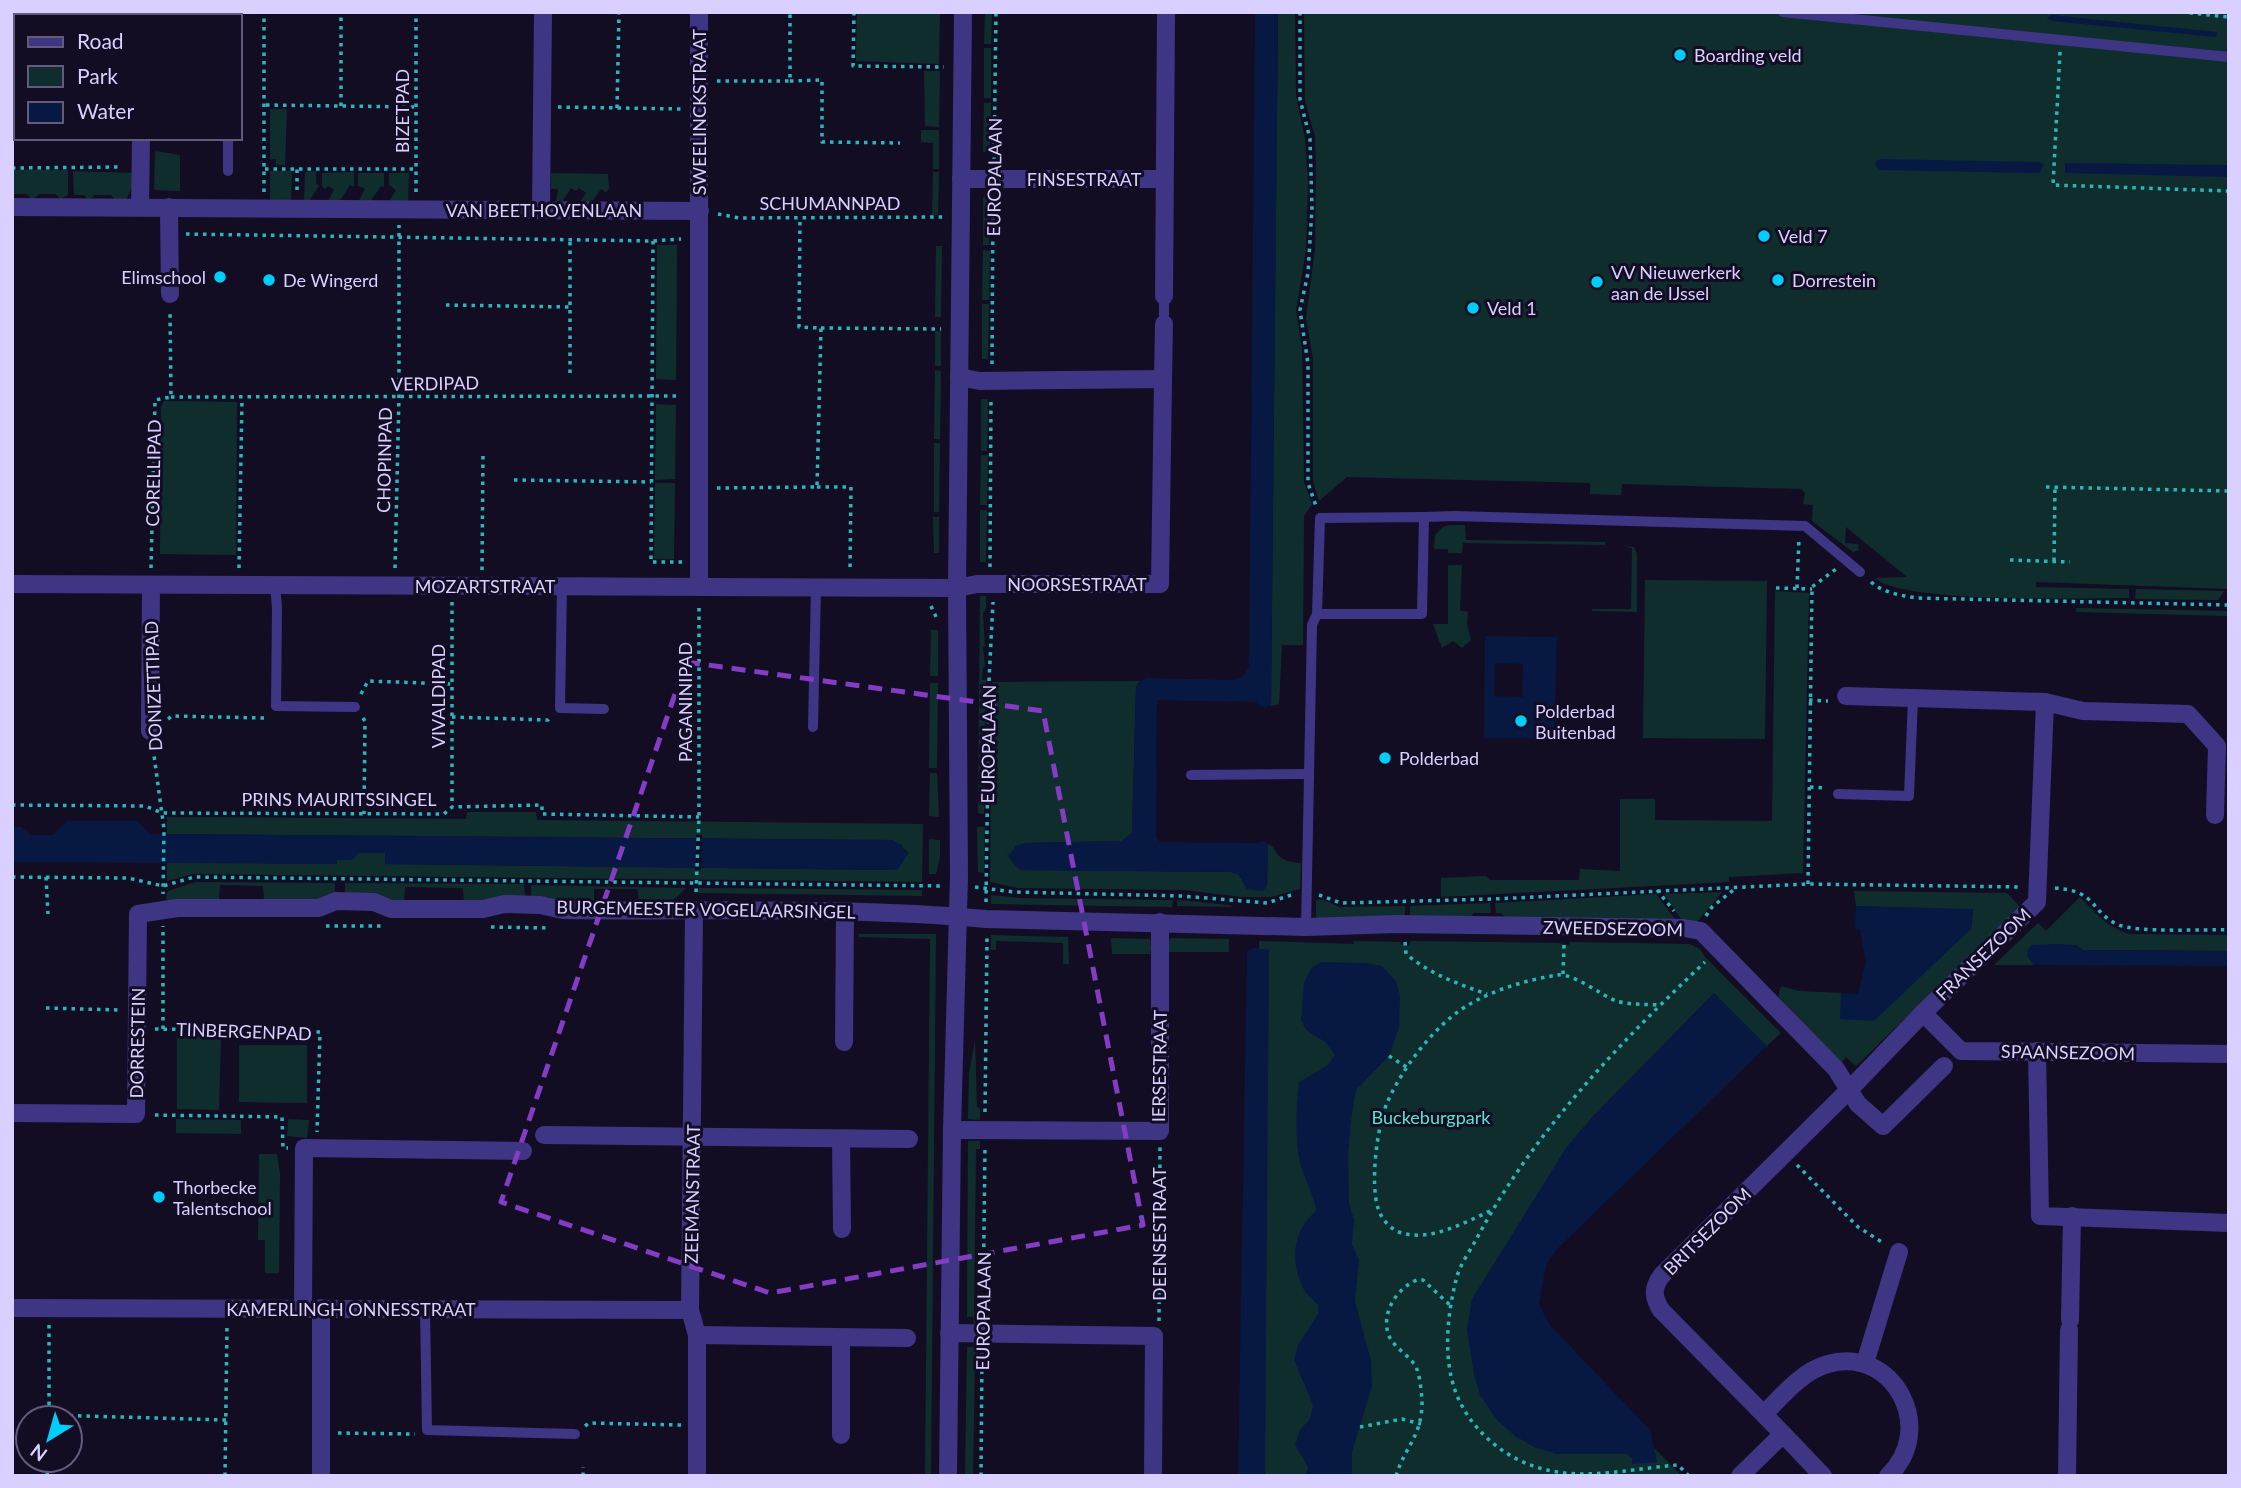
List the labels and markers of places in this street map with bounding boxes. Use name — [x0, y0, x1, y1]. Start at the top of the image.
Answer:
place label: Boarding veld — [1694, 44, 1802, 66]
marker: Boarding veld — [1672, 47, 1688, 63]
place label: Veld 7 — [1778, 225, 1828, 247]
marker: Veld 7 — [1756, 228, 1772, 244]
place label: VV Nieuwerkerk aan de IJssel — [1611, 261, 1742, 304]
place label: Elimschool — [121, 266, 206, 288]
marker: Elimschool — [212, 269, 228, 285]
place label: De Wingerd — [283, 269, 378, 291]
place label: Dorrestein — [1792, 269, 1876, 291]
marker: De Wingerd — [261, 272, 277, 288]
marker: Dorrestein — [1770, 272, 1786, 288]
marker: VV Nieuwerkerk aan de IJssel — [1589, 274, 1605, 290]
place label: Veld 1 — [1487, 297, 1537, 319]
marker: Veld 1 — [1465, 300, 1481, 316]
place label: Polderbad Buitenbad — [1535, 700, 1616, 743]
marker: Polderbad Buitenbad — [1513, 713, 1529, 729]
place label: Polderbad — [1399, 747, 1479, 769]
marker: Polderbad — [1377, 750, 1393, 766]
place label: Thorbecke Talentschool — [173, 1176, 272, 1219]
marker: Thorbecke Talentschool — [151, 1189, 167, 1205]

